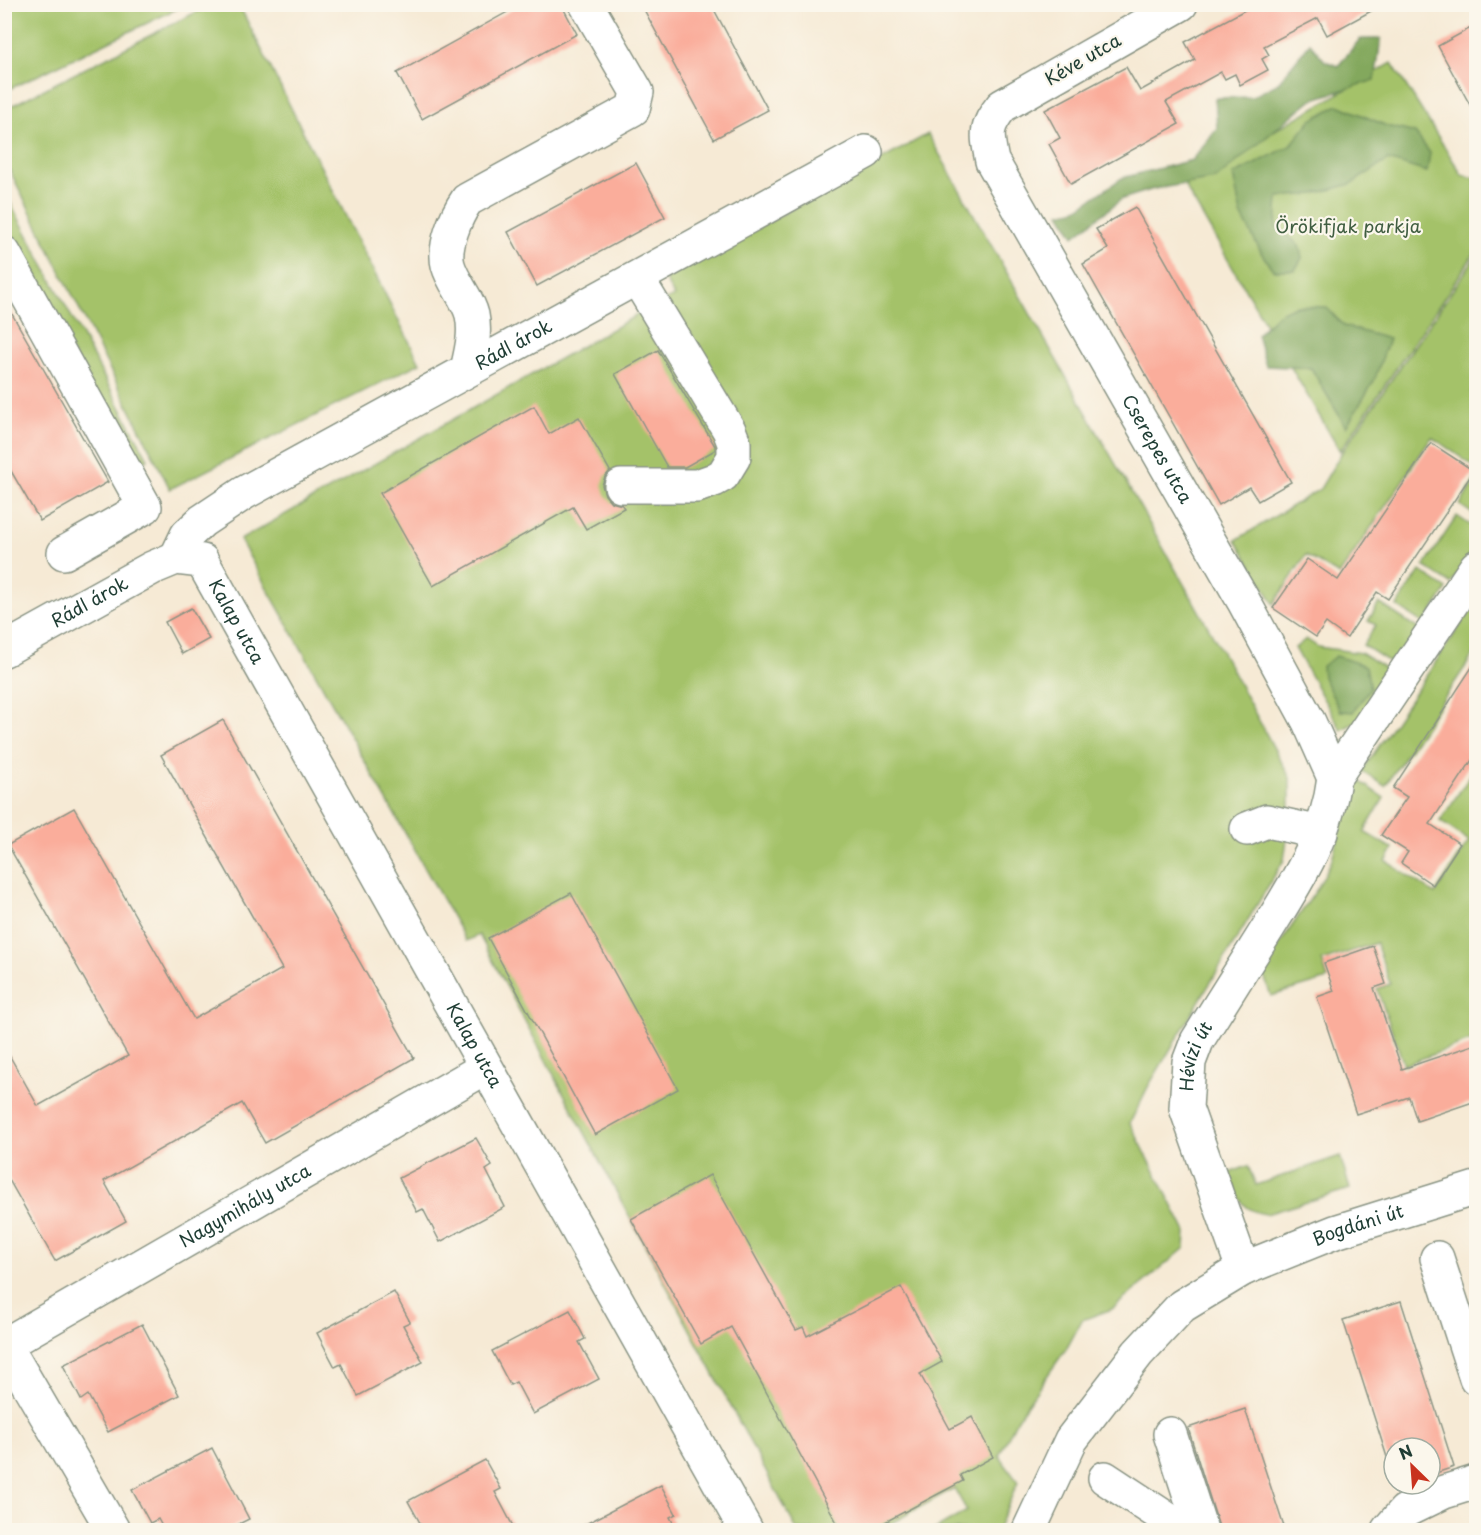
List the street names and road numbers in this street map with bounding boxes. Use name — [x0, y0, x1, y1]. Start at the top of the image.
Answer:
street label: Kéve utca — [1039, 26, 1126, 91]
street label: Rádl árok — [469, 312, 556, 376]
street label: Cserepes utca — [1116, 389, 1200, 509]
street label: Rádl árok — [45, 569, 133, 633]
street label: Kalap utca — [203, 573, 273, 669]
street label: Kalap utca — [441, 997, 510, 1093]
street label: Hévízi út — [1172, 1015, 1218, 1092]
street label: Nagymihály utca — [174, 1156, 316, 1253]
street label: Bogdáni út — [1308, 1196, 1406, 1252]

